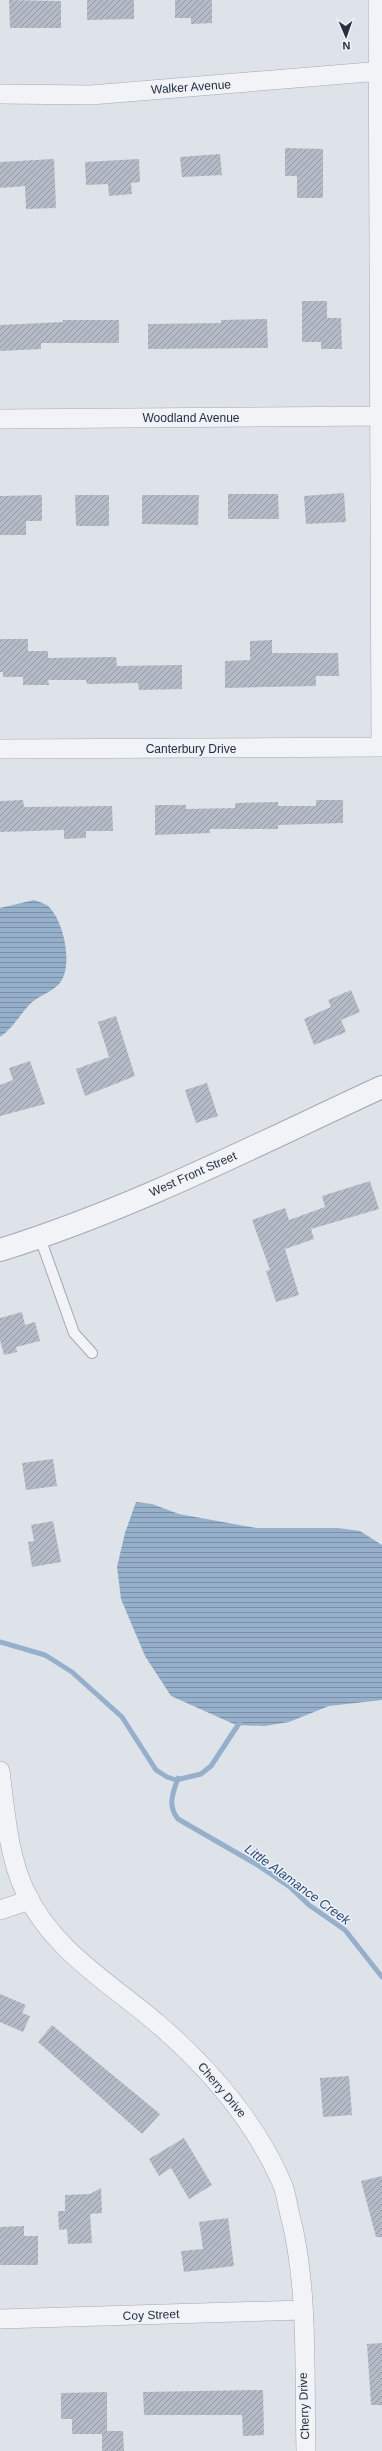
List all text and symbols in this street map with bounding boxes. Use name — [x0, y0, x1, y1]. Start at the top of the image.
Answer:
north arrow — [326, 16, 366, 56]
text: N — [342, 40, 351, 52]
street label: Walker Avenue — [151, 77, 232, 97]
street label: Woodland Avenue — [143, 411, 240, 425]
street label: Canterbury Drive — [146, 742, 237, 756]
street label: West Front Street — [147, 1148, 239, 1199]
water label: Little Alamance Creek — [242, 1841, 355, 1929]
street label: Cherry Drive — [195, 2060, 249, 2121]
street label: Coy Street — [122, 2307, 180, 2323]
street label: Cherry Drive — [296, 2372, 312, 2440]

